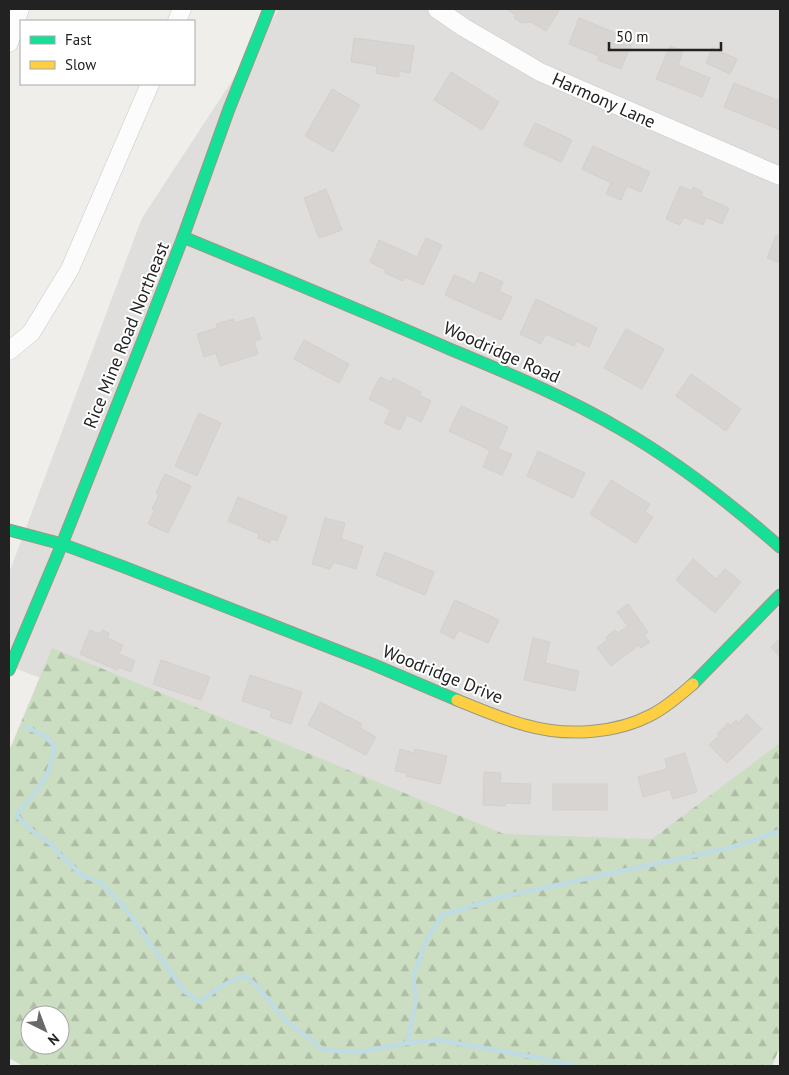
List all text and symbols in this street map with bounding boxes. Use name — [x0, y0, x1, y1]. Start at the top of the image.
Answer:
legend — [20, 20, 195, 85]
scale bar — [609, 20, 722, 52]
text: 50 m — [616, 27, 649, 46]
text: Fast — [65, 30, 92, 49]
text: Slow — [65, 55, 96, 74]
street label: Harmony Lane — [549, 67, 659, 133]
street label: Rice Mine Road Northeast — [78, 238, 174, 432]
street label: Woodridge Road — [440, 316, 564, 388]
street label: Woodridge Drive — [379, 639, 507, 709]
north arrow — [20, 1005, 70, 1055]
text: N — [44, 1030, 63, 1049]

